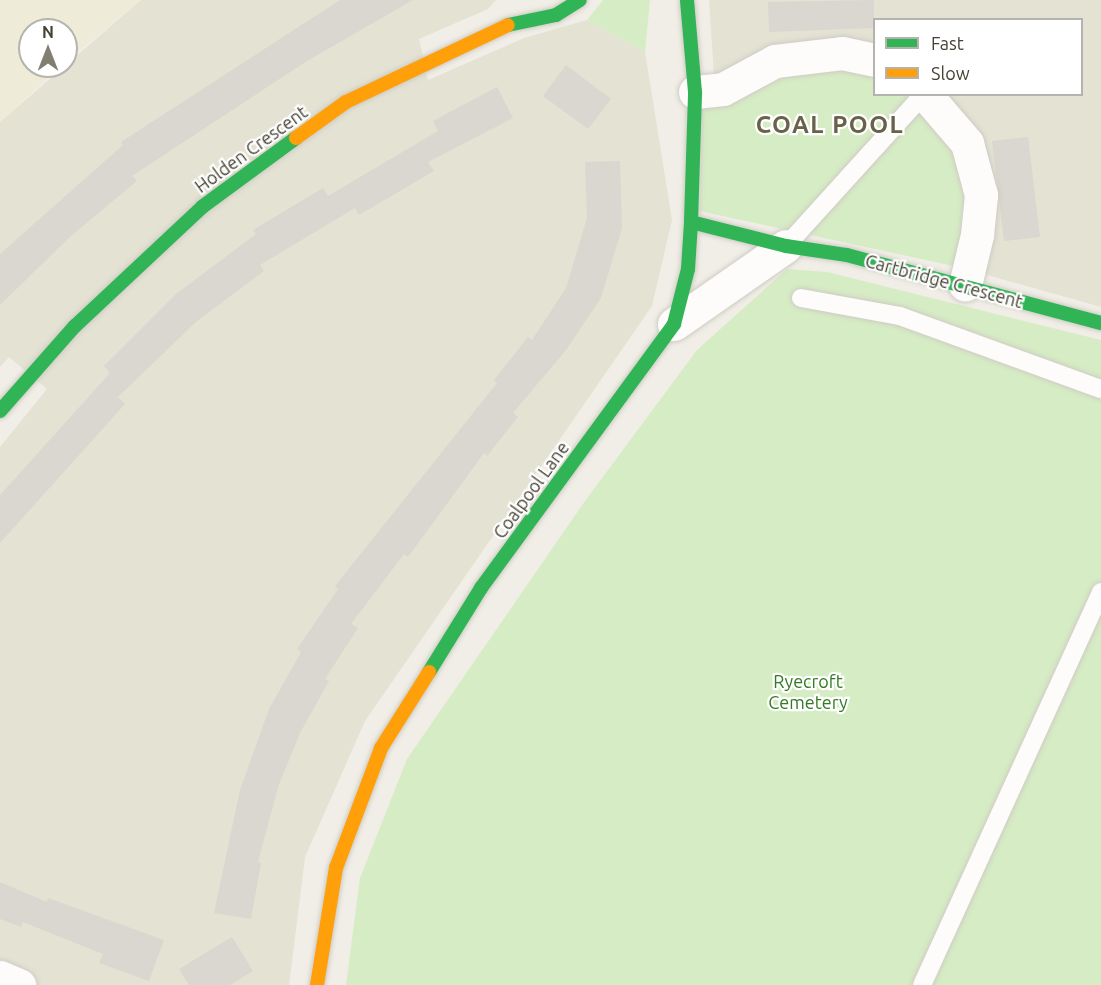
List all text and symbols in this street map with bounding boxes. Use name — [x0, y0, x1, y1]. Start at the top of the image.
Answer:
north arrow — [18, 18, 78, 78]
legend — [873, 18, 1083, 96]
text: N — [42, 23, 54, 41]
text: Fast — [931, 33, 964, 53]
text: Slow — [931, 63, 970, 83]
street label: Holden Crescent — [191, 101, 311, 197]
district label: COAL POOL — [756, 111, 904, 139]
street label: Cartbridge Crescent — [863, 250, 1025, 312]
street label: Coalpool Lane — [489, 437, 573, 543]
park label: Ryecroft Cemetery — [768, 671, 848, 714]

